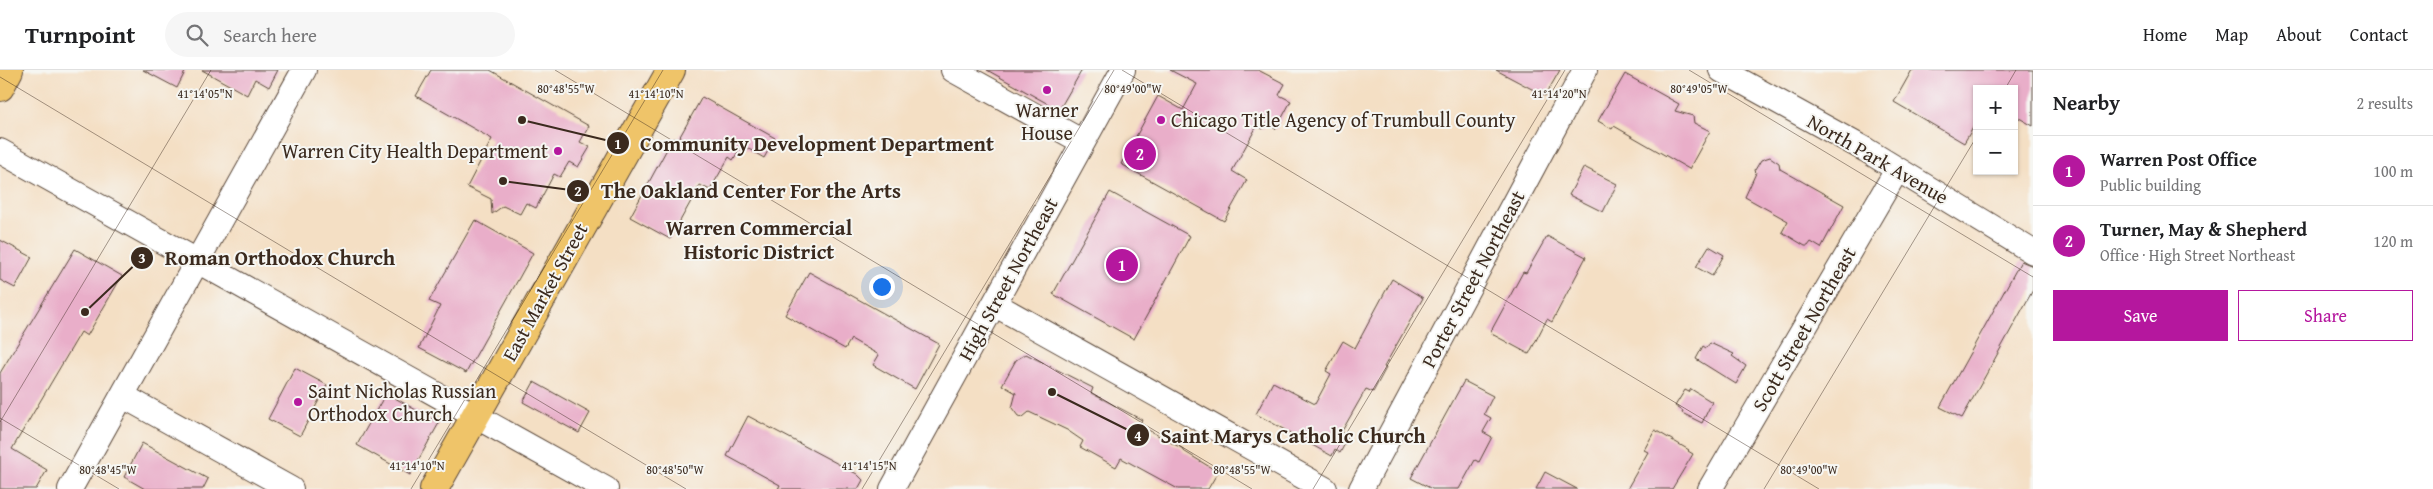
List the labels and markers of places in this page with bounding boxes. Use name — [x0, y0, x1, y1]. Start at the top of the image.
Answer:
marker: Warner House — [1041, 84, 1053, 96]
place label: Warner House — [1016, 95, 1078, 147]
place label: Chicago Title Agency of Trumbull County — [1171, 105, 1515, 134]
marker: Chicago Title Agency of Trumbull County — [1155, 114, 1167, 126]
callout: Community Development Department — [605, 125, 1004, 161]
pin: 2 — [1124, 135, 1156, 173]
place label: Warren City Health Department — [282, 136, 548, 165]
marker: Warren City Health Department — [552, 145, 564, 157]
callout: The Oakland Center For the Arts — [566, 173, 911, 209]
callout: Roman Orthodox Church — [130, 240, 405, 276]
pin: 1 — [1106, 246, 1138, 284]
place label: Saint Nicholas Russian Orthodox Church — [308, 376, 496, 428]
marker: Saint Nicholas Russian Orthodox Church — [292, 396, 304, 408]
callout: Saint Marys Catholic Church — [1125, 417, 1435, 453]

